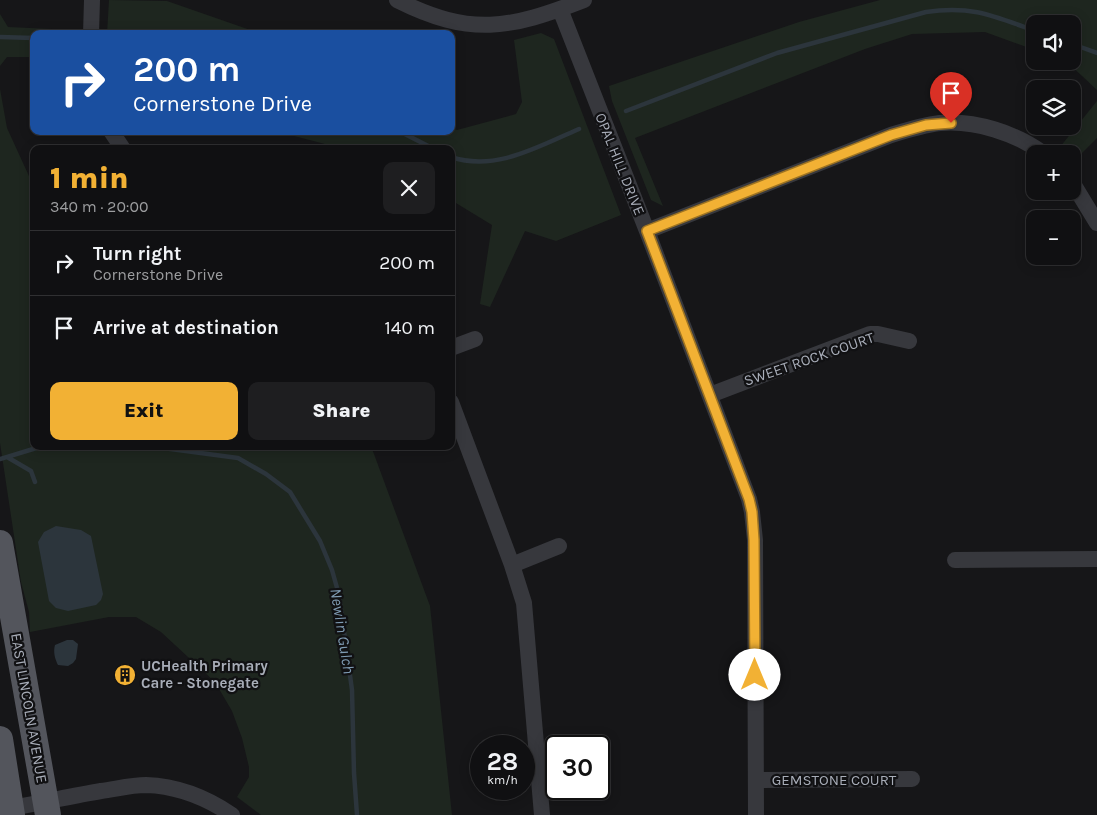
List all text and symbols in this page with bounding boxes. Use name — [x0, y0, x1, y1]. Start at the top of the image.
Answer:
map controls — [1026, 15, 1081, 265]
button: sound — [1026, 15, 1081, 70]
text: 200 m — [133, 49, 241, 90]
icon: right — [50, 50, 115, 115]
pin — [930, 72, 972, 123]
icon: arrive — [937, 79, 965, 107]
button: layers — [1026, 80, 1081, 135]
text: Cornerstone Drive — [133, 91, 312, 117]
street label: OPAL HILL DRIVE — [591, 110, 649, 218]
button: + — [1026, 145, 1081, 200]
text: 1 min — [50, 160, 129, 196]
button: close — [383, 162, 435, 214]
text: 340 m · 20:00 — [50, 197, 149, 216]
button: − — [1026, 210, 1081, 265]
text: Turn right — [93, 243, 182, 265]
icon: right — [50, 249, 78, 277]
text: 200 m — [379, 252, 435, 274]
text: Cornerstone Drive — [93, 265, 223, 284]
icon: arrive — [50, 314, 78, 342]
text: Arrive at destination — [93, 317, 279, 339]
text: 140 m — [385, 317, 435, 339]
street label: SWEET ROCK COURT — [742, 328, 877, 390]
button: Exit — [50, 382, 238, 440]
button: Share — [248, 382, 435, 440]
water label: Newlin Gulch — [326, 587, 359, 675]
street label: EAST LINCOLN AVENUE — [7, 632, 51, 784]
position arrow — [728, 648, 780, 700]
place label: UCHealth Primary Care - Stonegate — [141, 657, 268, 692]
building icon: UCHealth Primary Care - Stonegate — [113, 663, 137, 687]
speed limit sign: 30 — [545, 735, 610, 800]
text: 28 — [487, 747, 518, 776]
street label: GEMSTONE COURT — [772, 771, 897, 789]
text: km/h — [487, 773, 518, 787]

